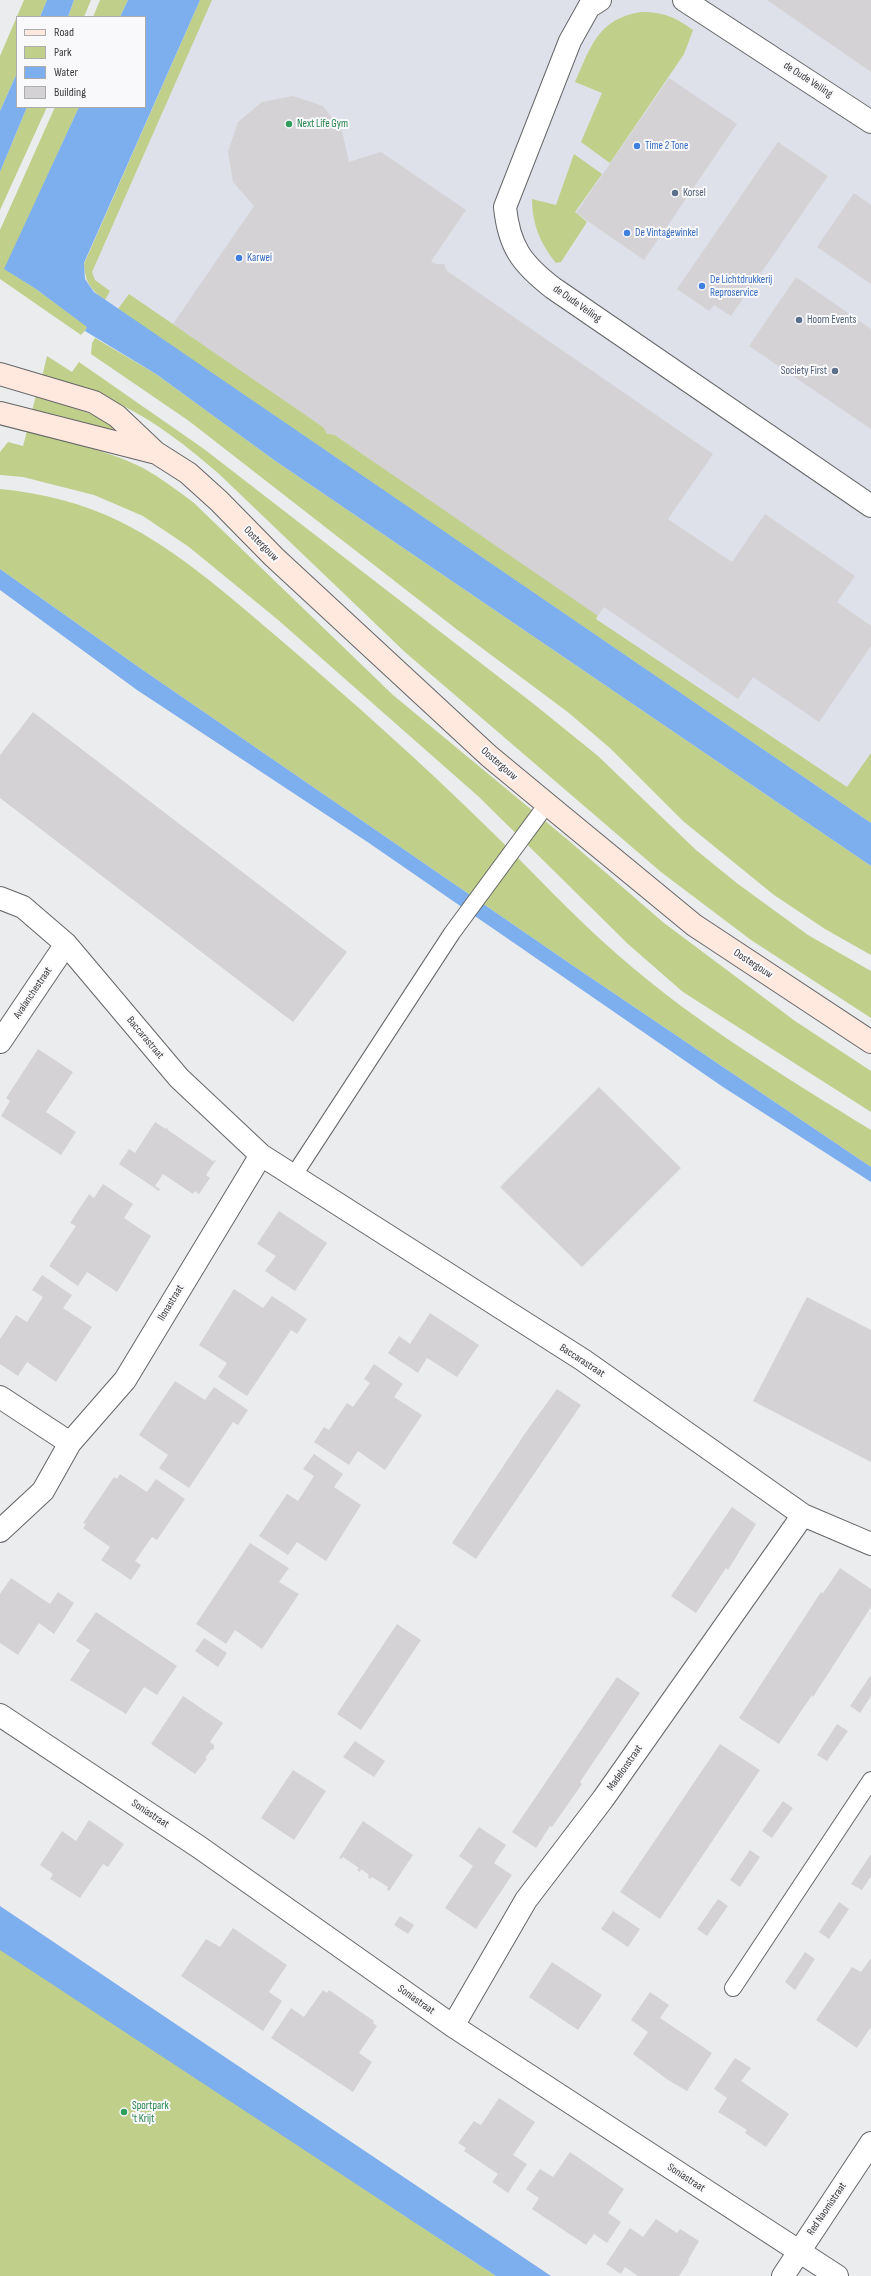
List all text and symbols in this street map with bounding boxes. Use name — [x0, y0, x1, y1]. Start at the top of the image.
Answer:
legend — [16, 16, 146, 108]
text: Road — [54, 25, 74, 40]
text: Park — [54, 45, 72, 60]
street label: de Oude Veiling — [781, 59, 835, 101]
text: Water — [54, 65, 78, 80]
text: Building — [54, 85, 86, 100]
place label: Next Life Gym — [297, 117, 348, 131]
marker: Next Life Gym — [284, 119, 294, 129]
place label: Time 2 Tone — [645, 139, 688, 153]
marker: Time 2 Tone — [632, 141, 642, 151]
place label: Korsel — [683, 186, 706, 200]
marker: Korsel — [670, 188, 680, 198]
place label: De Vintagewinkel — [635, 226, 698, 240]
marker: De Vintagewinkel — [622, 228, 632, 238]
place label: Karwei — [247, 251, 272, 265]
marker: Karwei — [234, 253, 244, 263]
place label: De Lichtdrukkerij Reproservice — [710, 273, 772, 299]
marker: De Lichtdrukkerij Reproservice — [697, 281, 707, 291]
street label: de Oude Veiling — [550, 283, 604, 325]
place label: Hoorn Events — [807, 313, 856, 327]
marker: Hoorn Events — [794, 315, 804, 325]
place label: Society First — [781, 364, 827, 378]
marker: Society First — [830, 366, 840, 376]
street label: Oostergouw — [241, 524, 281, 564]
street label: Oostergouw — [478, 745, 520, 783]
street label: Oostergouw — [731, 946, 775, 982]
street label: Avalanchestraat — [11, 965, 55, 1021]
street label: Baccarastraat — [123, 1014, 167, 1062]
street label: Ilonastraat — [155, 1283, 187, 1323]
street label: Baccarastraat — [557, 1341, 607, 1381]
street label: Madelonstraat — [604, 1742, 646, 1794]
street label: Soniastraat — [129, 1797, 171, 1831]
street label: Soniastraat — [395, 1982, 437, 2018]
place label: Sportpark 't Krijt — [132, 2099, 169, 2125]
marker: Sportpark 't Krijt — [119, 2107, 129, 2117]
street label: Soniastraat — [665, 2161, 707, 2195]
street label: Red Naomistraat — [804, 2180, 850, 2238]

